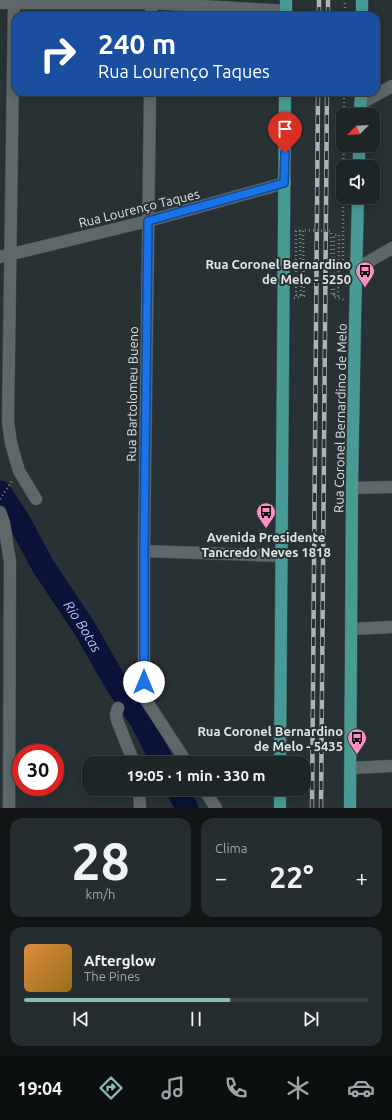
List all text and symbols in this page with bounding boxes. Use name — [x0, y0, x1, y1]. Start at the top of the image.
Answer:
icon: right — [32, 28, 84, 80]
text: 240 m — [98, 28, 176, 59]
text: Rua Lourenço Taques — [98, 61, 270, 81]
north arrow — [336, 108, 380, 152]
map controls — [336, 108, 380, 204]
pin — [268, 112, 302, 153]
icon: arrive — [274, 118, 296, 140]
button: sound — [336, 160, 380, 204]
street label: Rua Lourenço Taques — [77, 186, 201, 230]
place label: Rua Coronel Bernardino de Melo - 5250 — [205, 257, 351, 286]
bus stop icon: Rua Coronel Bernardino de Melo - 5250 — [354, 260, 376, 288]
street label: Rua Coronel Bernardino de Melo — [331, 323, 349, 513]
street label: Rua Bartolomeu Bueno — [124, 326, 140, 462]
bus stop icon: Avenida Presidente Tancredo Neves 1818 — [255, 501, 277, 529]
place label: Avenida Presidente Tancredo Neves 1818 — [201, 530, 331, 559]
water label: Rio Botas — [60, 598, 105, 655]
position arrow — [123, 661, 165, 703]
place label: Rua Coronel Bernardino de Melo - 5435 — [197, 724, 343, 753]
bus stop icon: Rua Coronel Bernardino de Melo - 5435 — [346, 727, 368, 755]
speed limit sign: 30 — [12, 744, 64, 796]
text: 19:05 · 1 min · 330 m — [127, 767, 265, 784]
text: 28 — [71, 832, 130, 890]
text: Clima — [215, 841, 247, 855]
text: 22° — [269, 860, 314, 894]
text: − — [215, 865, 227, 890]
text: + — [356, 865, 368, 890]
text: km/h — [85, 887, 116, 901]
text: Afterglow — [84, 952, 156, 969]
text: The Pines — [84, 969, 140, 983]
icon: previous — [70, 1008, 92, 1030]
icon: pause — [185, 1008, 207, 1030]
icon: next — [300, 1008, 322, 1030]
icon: directions — [97, 1074, 125, 1102]
icon: music — [159, 1074, 187, 1102]
icon: phone — [222, 1074, 250, 1102]
icon: climate — [284, 1074, 312, 1102]
icon: car — [347, 1074, 375, 1102]
text: 19:04 — [17, 1078, 62, 1098]

